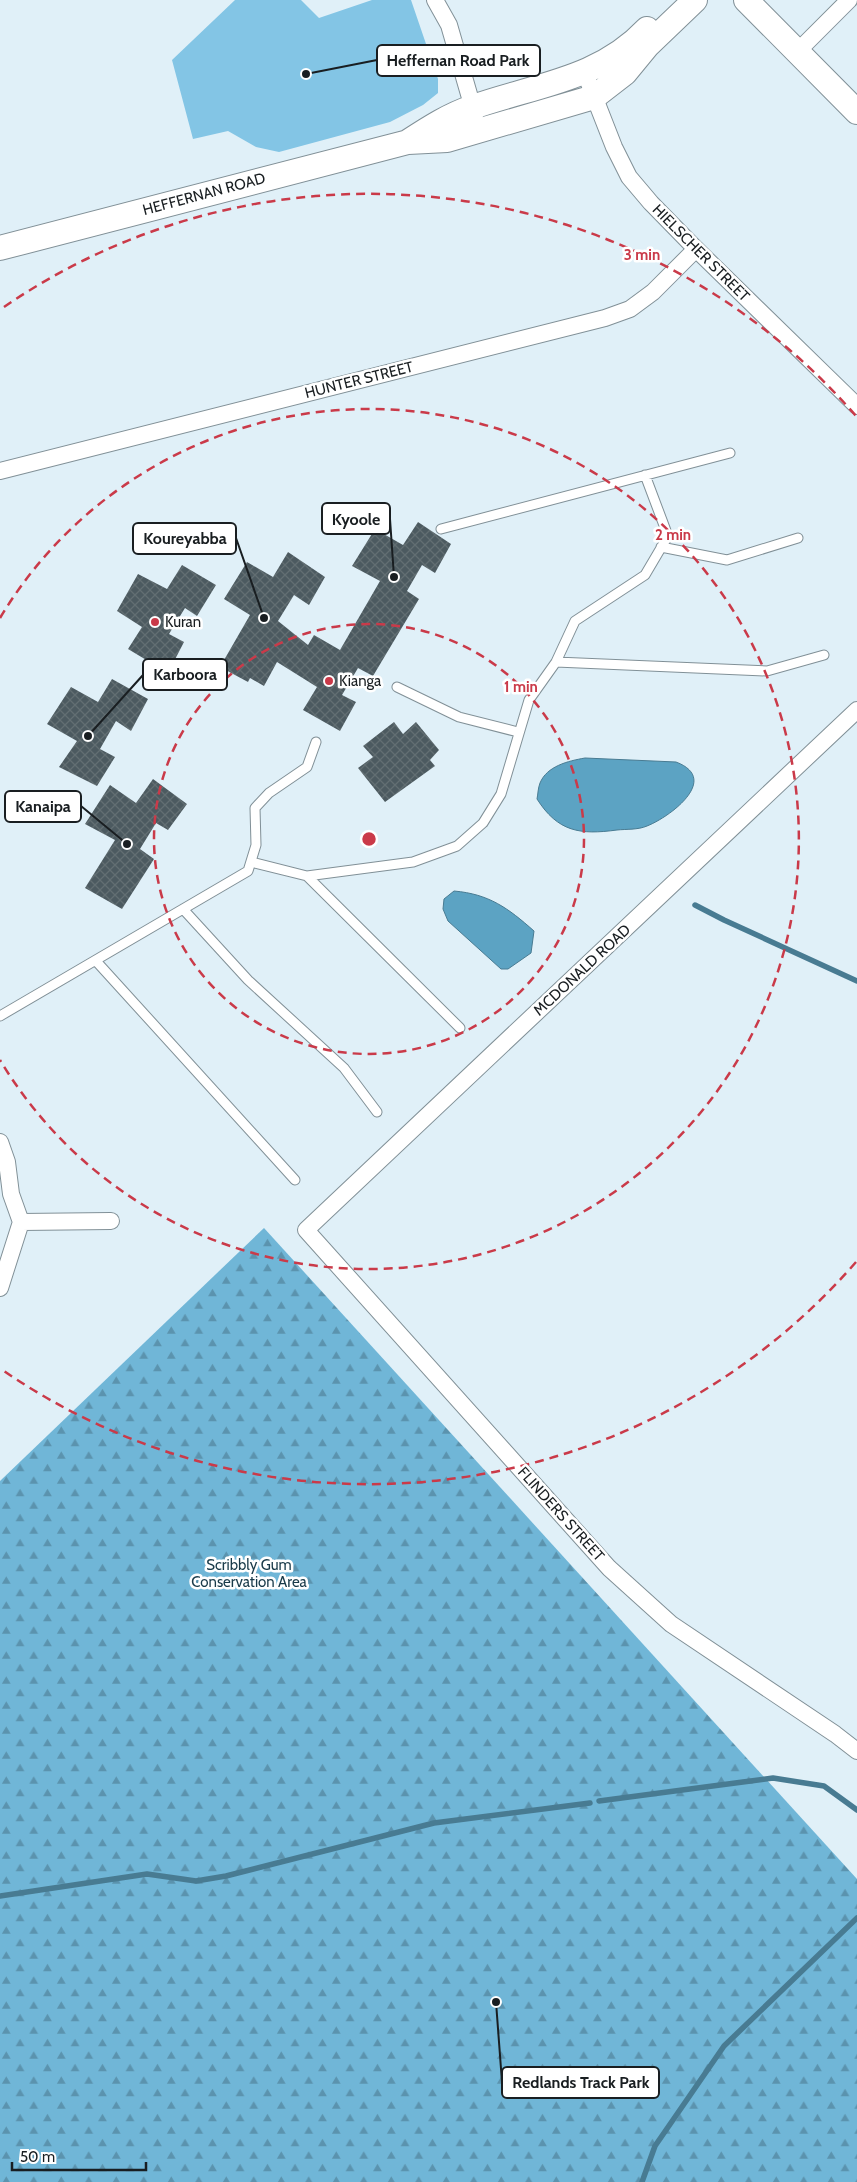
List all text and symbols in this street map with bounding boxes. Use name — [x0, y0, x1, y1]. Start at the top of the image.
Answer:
callout: Heffernan Road Park — [377, 45, 540, 76]
text: Heffernan Road Park — [386, 51, 530, 70]
street label: HEFFERNAN ROAD — [141, 169, 267, 219]
street label: HIELSCHER STREET — [649, 201, 753, 305]
text: 3 min — [624, 246, 660, 264]
street label: HUNTER STREET — [303, 358, 415, 402]
callout: Kyoole — [322, 503, 390, 534]
text: Kyoole — [332, 510, 380, 529]
callout: Koureyabba — [133, 523, 236, 554]
text: 2 min — [655, 526, 691, 544]
text: Koureyabba — [143, 529, 227, 548]
place label: Kuran — [165, 613, 201, 631]
marker: Kuran — [149, 616, 161, 628]
callout: Karboora — [143, 659, 227, 690]
text: Karboora — [153, 665, 217, 684]
place label: Kianga — [339, 672, 382, 690]
marker: Kianga — [323, 675, 335, 687]
text: 1 min — [504, 678, 538, 696]
callout: Kanaipa — [5, 791, 81, 822]
text: Kanaipa — [15, 797, 71, 816]
centre of rings — [360, 830, 378, 848]
street label: MCDONALD ROAD — [530, 920, 634, 1020]
street label: FLINDERS STREET — [514, 1463, 608, 1565]
park label: Scribbly Gum Conservation Area — [191, 1556, 308, 1591]
callout: Redlands Track Park — [502, 2067, 659, 2098]
text: Redlands Track Park — [512, 2073, 650, 2092]
scale bar — [12, 2140, 146, 2172]
text: 50 m — [20, 2148, 55, 2166]

